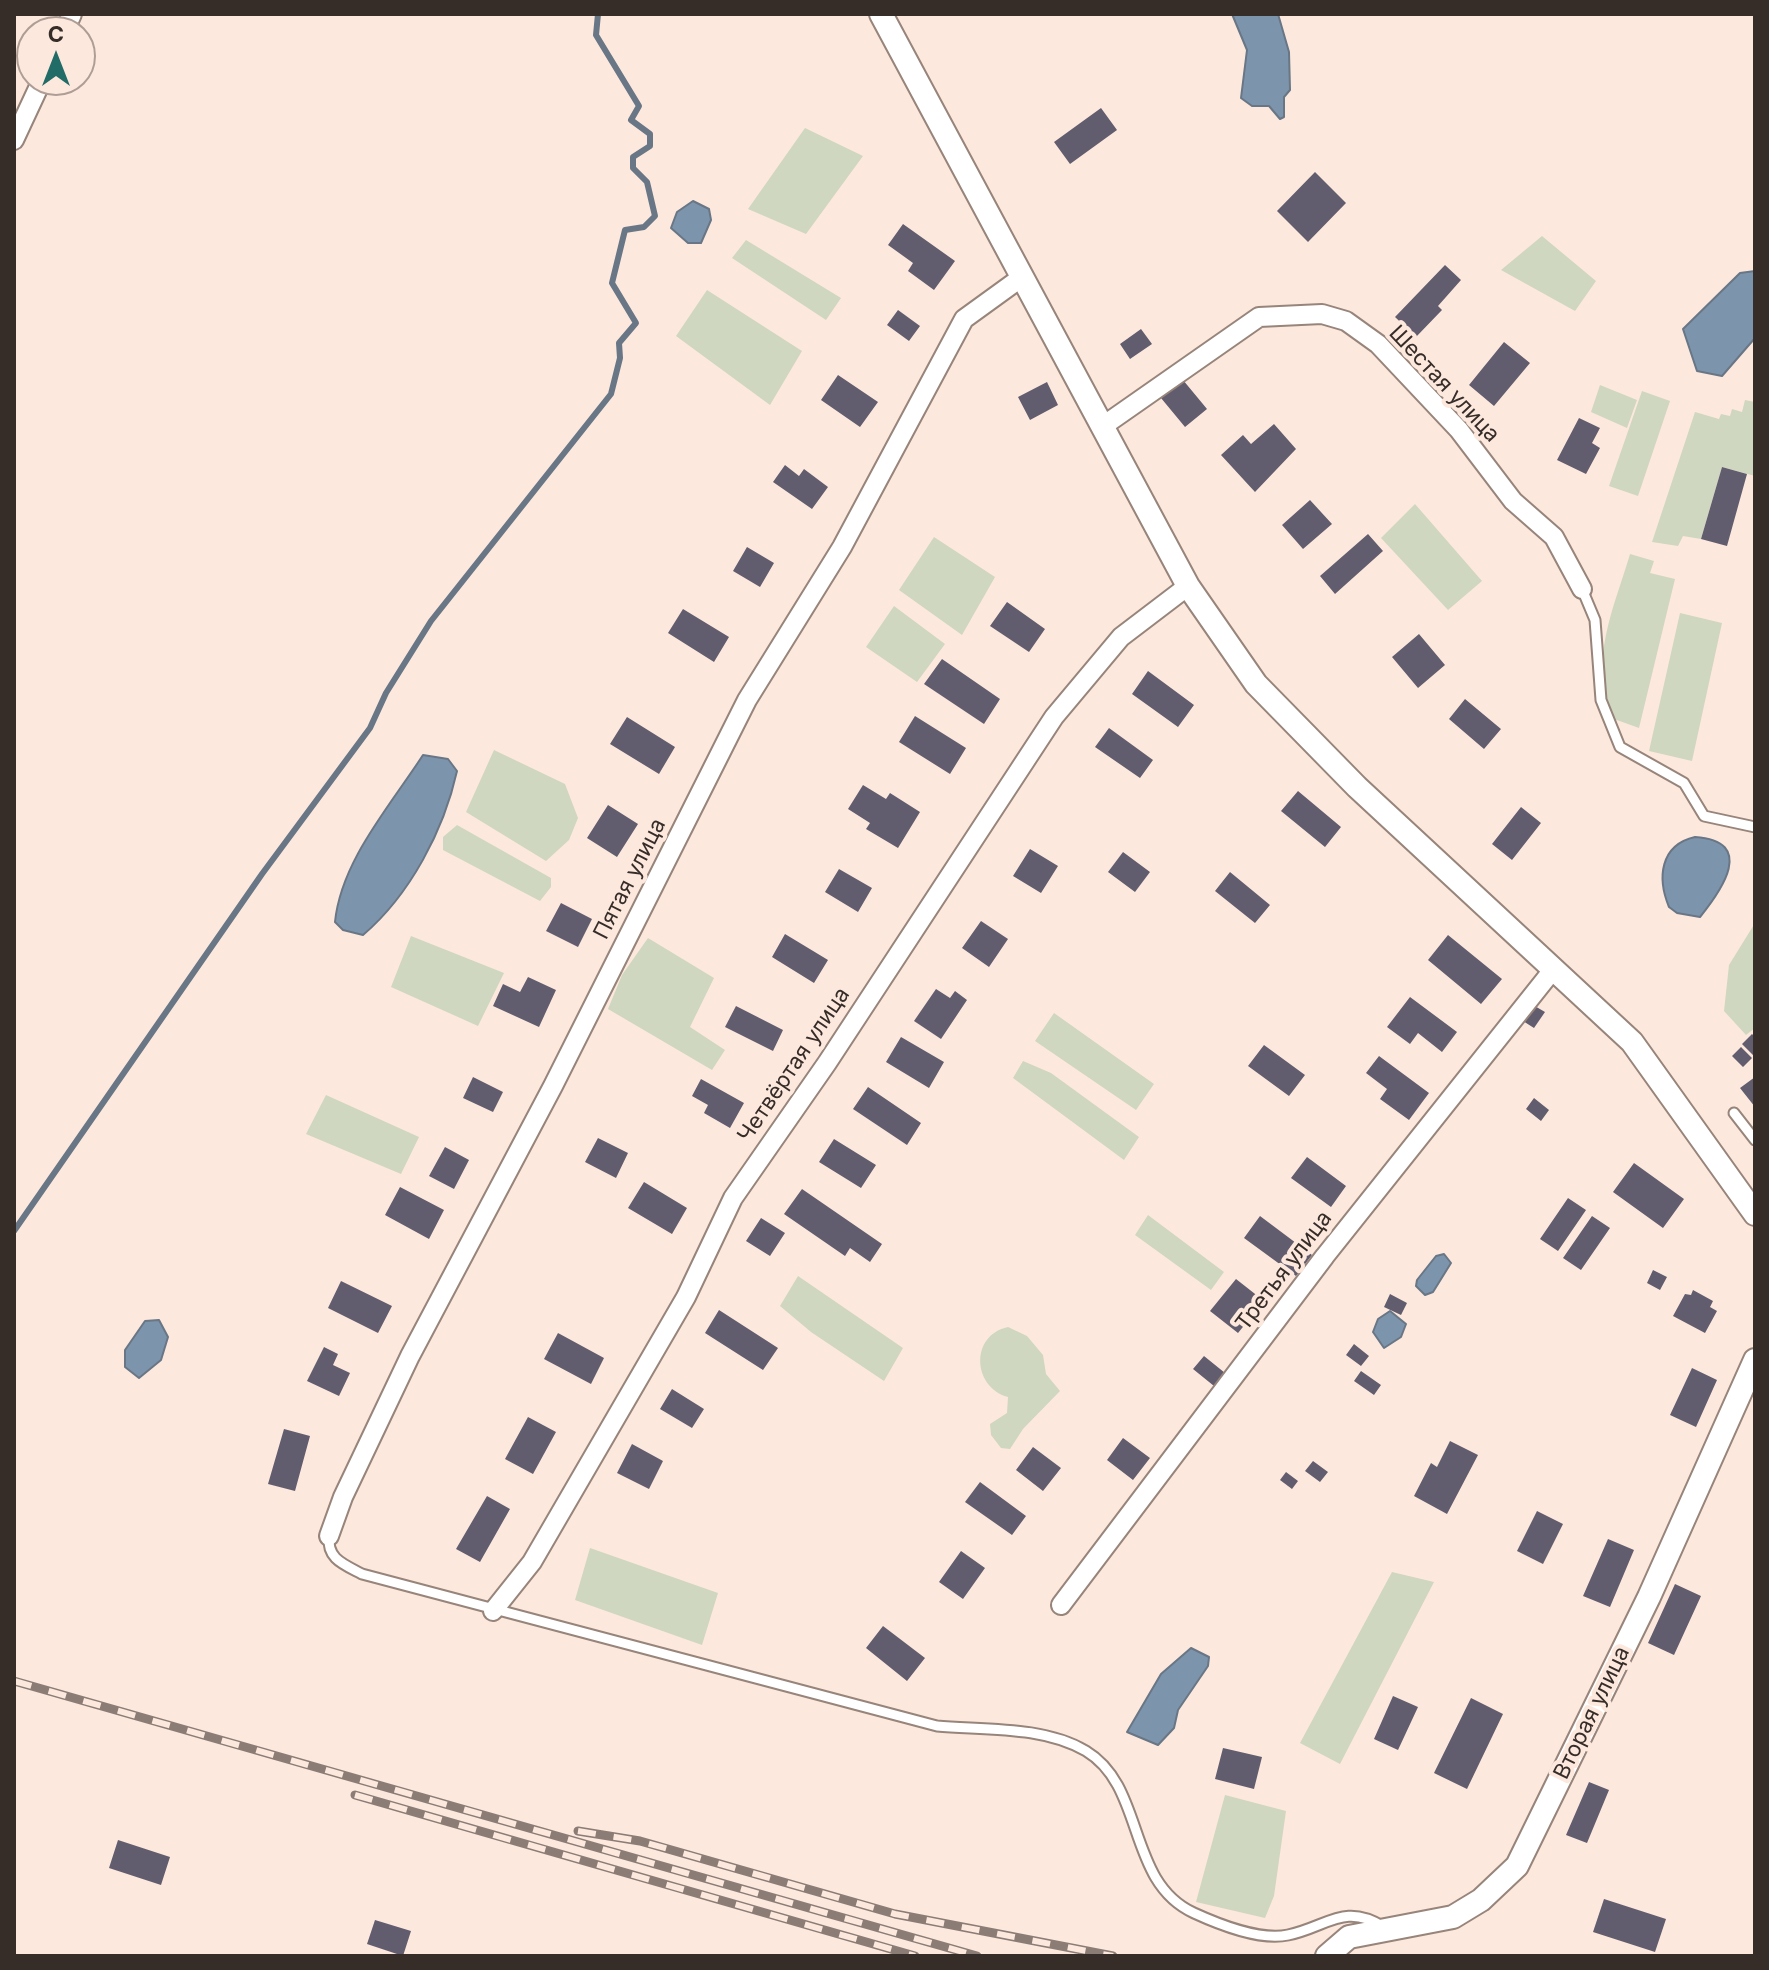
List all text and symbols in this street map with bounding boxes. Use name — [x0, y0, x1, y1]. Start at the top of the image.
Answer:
north arrow — [16, 16, 96, 96]
text: С — [48, 21, 64, 47]
street label: Шестая улица — [1383, 320, 1505, 448]
street label: Пятая улица — [588, 814, 672, 944]
street label: Четвёртая улица — [732, 983, 856, 1147]
street label: Третья улица — [1230, 1206, 1338, 1336]
street label: Вторая улица — [1548, 1642, 1636, 1784]

